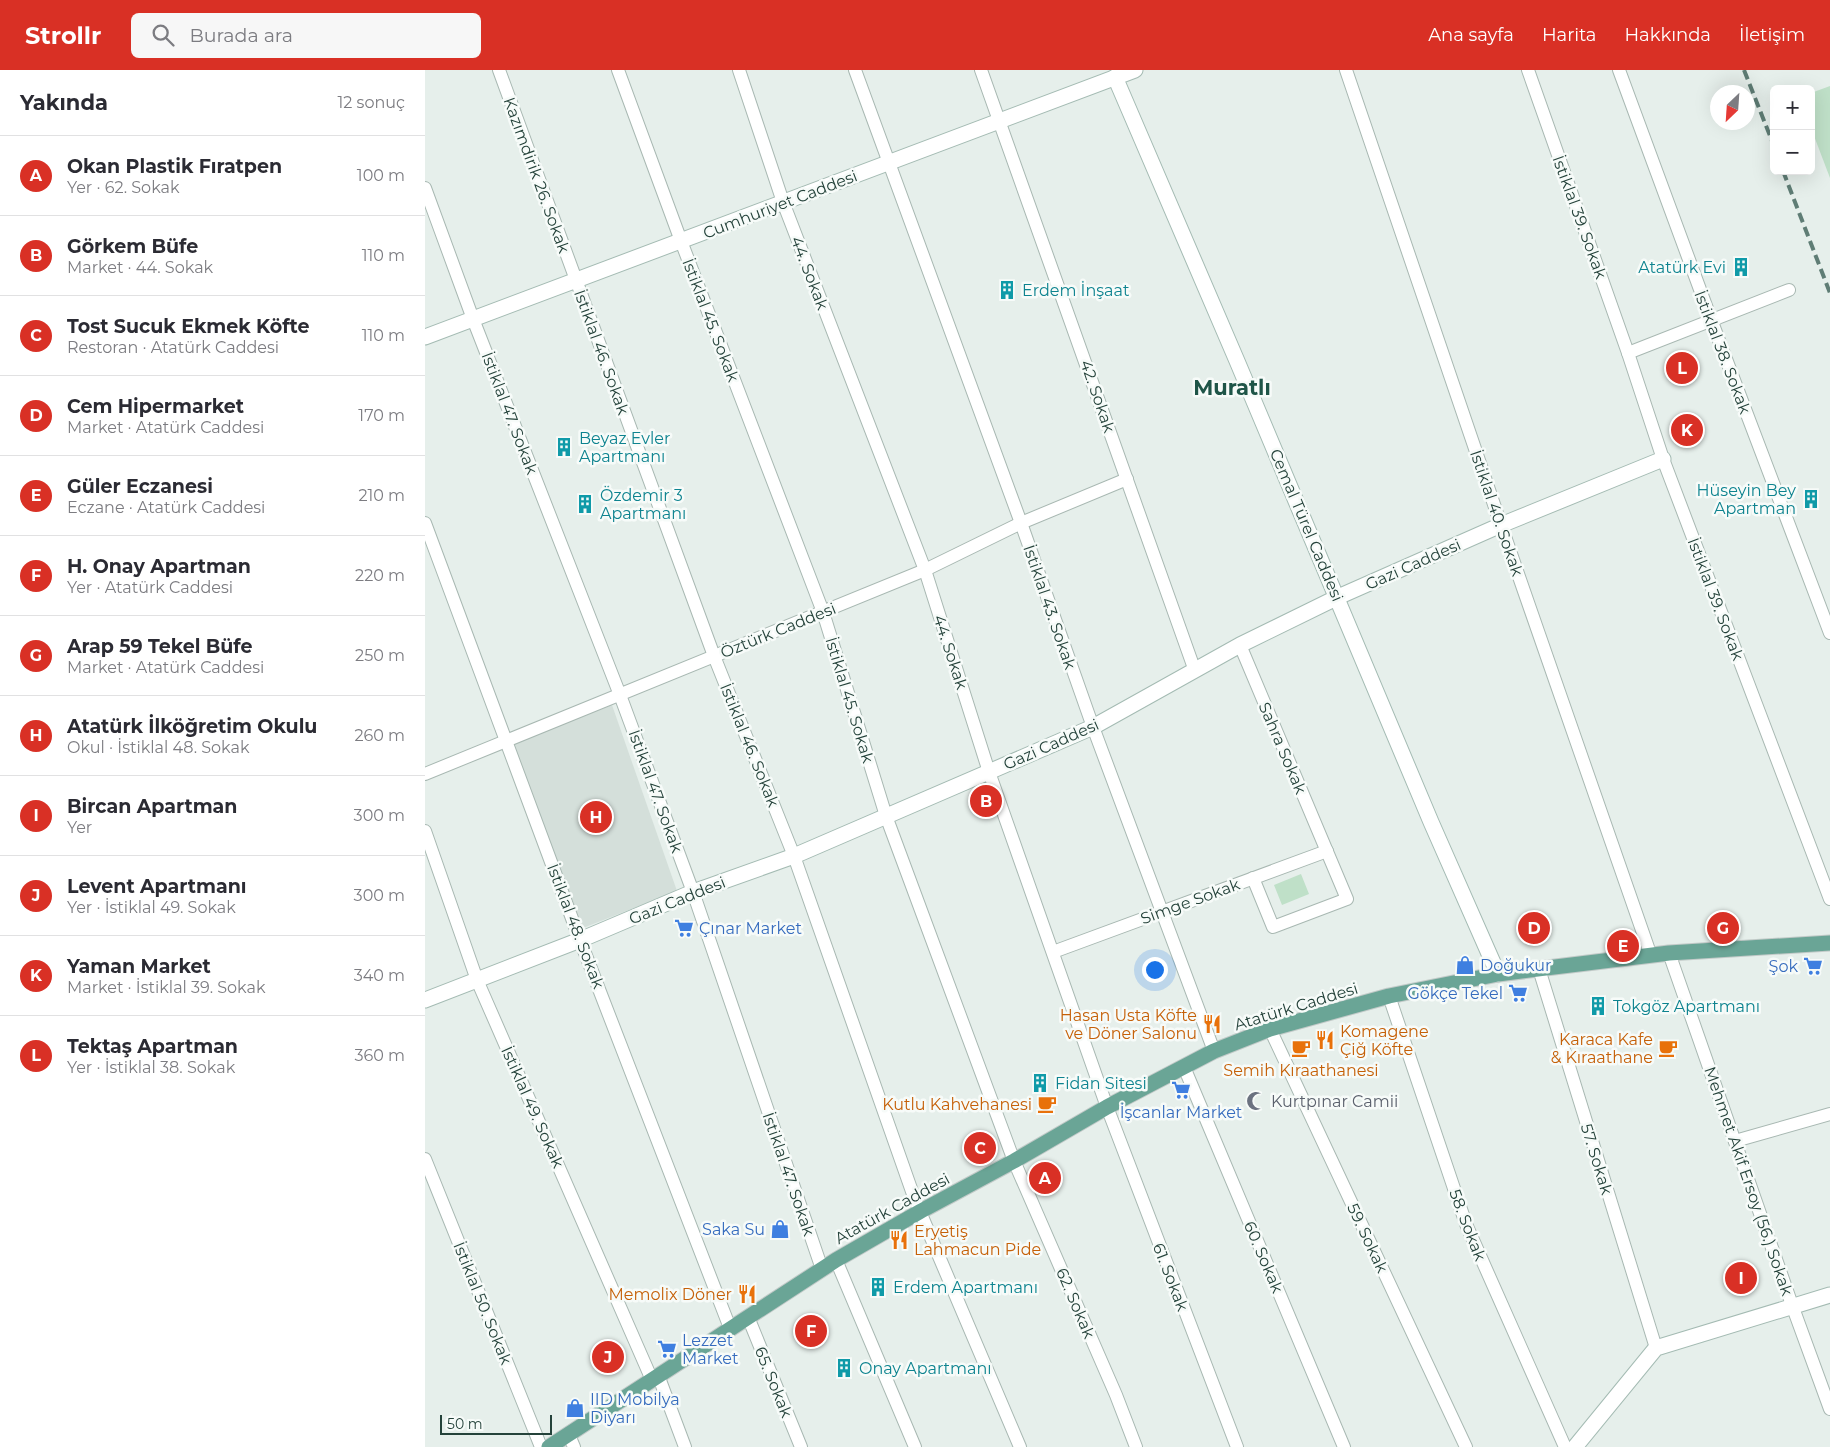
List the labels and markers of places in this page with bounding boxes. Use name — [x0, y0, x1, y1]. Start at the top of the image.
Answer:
building icon: Atatürk Evi — [1730, 256, 1752, 278]
place label: Atatürk Evi — [1638, 258, 1726, 277]
building icon: Erdem İnşaat — [996, 279, 1018, 301]
place label: Erdem İnşaat — [1022, 281, 1130, 300]
pin: L — [1666, 349, 1698, 387]
pin: K — [1671, 411, 1703, 449]
place label: Beyaz Evler Apartmanı — [579, 429, 670, 466]
building icon: Beyaz Evler Apartmanı — [553, 436, 575, 458]
place label: Hüseyin Bey Apartman — [1697, 481, 1796, 518]
place label: Özdemir 3 Apartmanı — [600, 485, 686, 523]
building icon: Hüseyin Bey Apartman — [1800, 488, 1822, 510]
building icon: Özdemir 3 Apartmanı — [574, 493, 596, 515]
pin: B — [970, 782, 1002, 820]
pin: H — [580, 798, 612, 836]
pin: D — [1518, 909, 1550, 947]
pin: G — [1707, 909, 1739, 947]
supermarket icon: Çınar Market — [673, 917, 695, 939]
place label: Çınar Market — [699, 919, 802, 938]
pin: E — [1607, 927, 1639, 965]
shop icon: Doğukur — [1454, 954, 1476, 976]
supermarket icon: Şok — [1802, 955, 1824, 977]
place label: Doğukur — [1480, 956, 1552, 975]
place label: Şok — [1769, 957, 1798, 976]
supermarket icon: Gökçe Tekel — [1507, 982, 1529, 1004]
place label: Gökçe Tekel — [1407, 984, 1503, 1003]
building icon: Tokgöz Apartmanı — [1587, 995, 1609, 1017]
place label: Tokgöz Apartmanı — [1613, 997, 1760, 1016]
place label: Hasan Usta Köfte ve Döner Salonu — [1060, 1006, 1197, 1043]
restaurant icon: Hasan Usta Köfte ve Döner Salonu — [1201, 1013, 1223, 1035]
place label: Komagene Çiğ Köfte — [1340, 1022, 1429, 1059]
restaurant icon: Komagene Çiğ Köfte — [1314, 1029, 1336, 1051]
place label: Karaca Kafe & Kıraathane — [1551, 1030, 1653, 1067]
cafe icon: Semih Kıraathanesi — [1290, 1037, 1312, 1059]
cafe icon: Karaca Kafe & Kıraathane — [1657, 1037, 1679, 1059]
place label: Semih Kıraathanesi — [1223, 1061, 1379, 1080]
building icon: Fidan Sitesi — [1029, 1072, 1051, 1094]
place label: Fidan Sitesi — [1055, 1074, 1147, 1093]
supermarket icon: İşcanlar Market — [1170, 1079, 1192, 1101]
mosque icon: Kurtpınar Camii — [1245, 1090, 1267, 1112]
place label: Kurtpınar Camii — [1271, 1092, 1398, 1111]
cafe icon: Kutlu Kahvehanesi — [1036, 1093, 1058, 1115]
place label: Kutlu Kahvehanesi — [882, 1095, 1032, 1114]
place label: İşcanlar Market — [1120, 1103, 1243, 1122]
pin: C — [964, 1129, 996, 1167]
pin: A — [1029, 1159, 1061, 1197]
shop icon: Saka Su — [769, 1218, 791, 1240]
place label: Saka Su — [702, 1220, 765, 1239]
place label: Eryetiş Lahmacun Pide — [914, 1222, 1041, 1259]
restaurant icon: Eryetiş Lahmacun Pide — [888, 1229, 910, 1251]
pin: I — [1725, 1259, 1757, 1297]
building icon: Erdem Apartmanı — [867, 1276, 889, 1298]
place label: Erdem Apartmanı — [893, 1278, 1038, 1297]
restaurant icon: Memolix Döner — [736, 1283, 758, 1305]
place label: Memolix Döner — [609, 1285, 732, 1304]
pin: F — [795, 1312, 827, 1350]
place label: Lezzet Market — [682, 1331, 739, 1368]
pin: J — [592, 1338, 624, 1376]
supermarket icon: Lezzet Market — [656, 1338, 678, 1360]
building icon: Onay Apartmanı — [833, 1357, 855, 1379]
place label: Onay Apartmanı — [859, 1359, 992, 1378]
place label: IID Mobilya Diyarı — [590, 1390, 680, 1427]
shop icon: IID Mobilya Diyarı — [564, 1397, 586, 1419]

